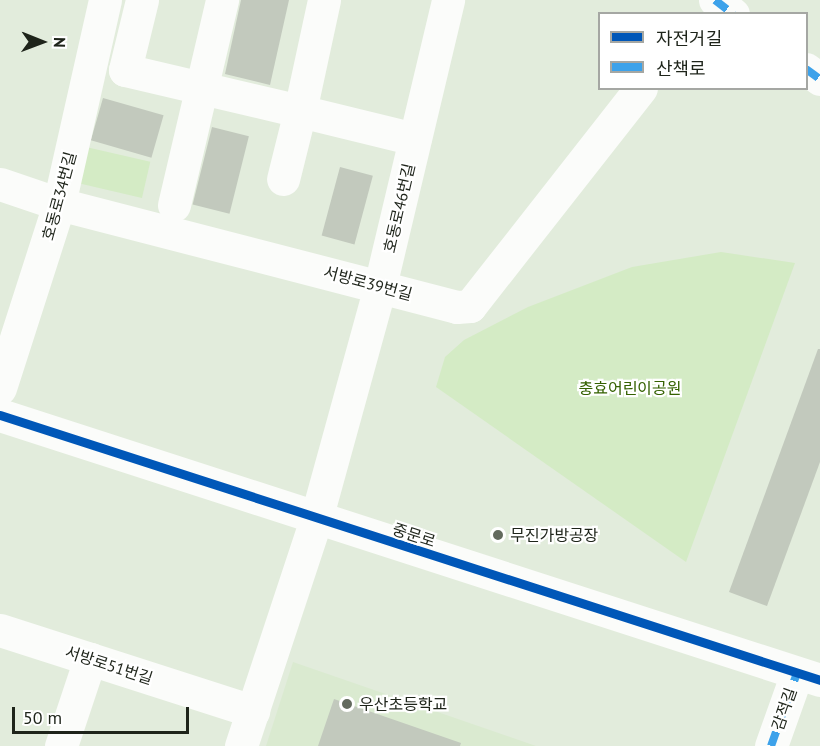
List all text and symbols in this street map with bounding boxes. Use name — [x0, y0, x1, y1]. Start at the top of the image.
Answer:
north arrow — [12, 12, 72, 72]
legend — [598, 12, 808, 90]
text: 자전거길 — [656, 27, 722, 50]
text: N — [50, 37, 70, 48]
text: 산책로 — [656, 57, 706, 80]
street label: 호동로34번길 — [38, 150, 80, 242]
street label: 호동로46번길 — [379, 161, 419, 255]
street label: 서방로39번길 — [322, 262, 414, 304]
park label: 충효어린이공원 — [578, 378, 682, 398]
street label: 중문로 — [390, 519, 438, 551]
place label: 무진가방공장 — [510, 525, 598, 545]
marker: 무진가방공장 — [491, 528, 505, 542]
street label: 서방로51번길 — [63, 642, 155, 688]
street label: 감적길 — [768, 685, 800, 733]
place label: 우산초등학교 — [359, 694, 447, 714]
scale bar — [15, 695, 192, 733]
marker: 우산초등학교 — [340, 697, 354, 711]
text: 50 m — [23, 706, 62, 729]

